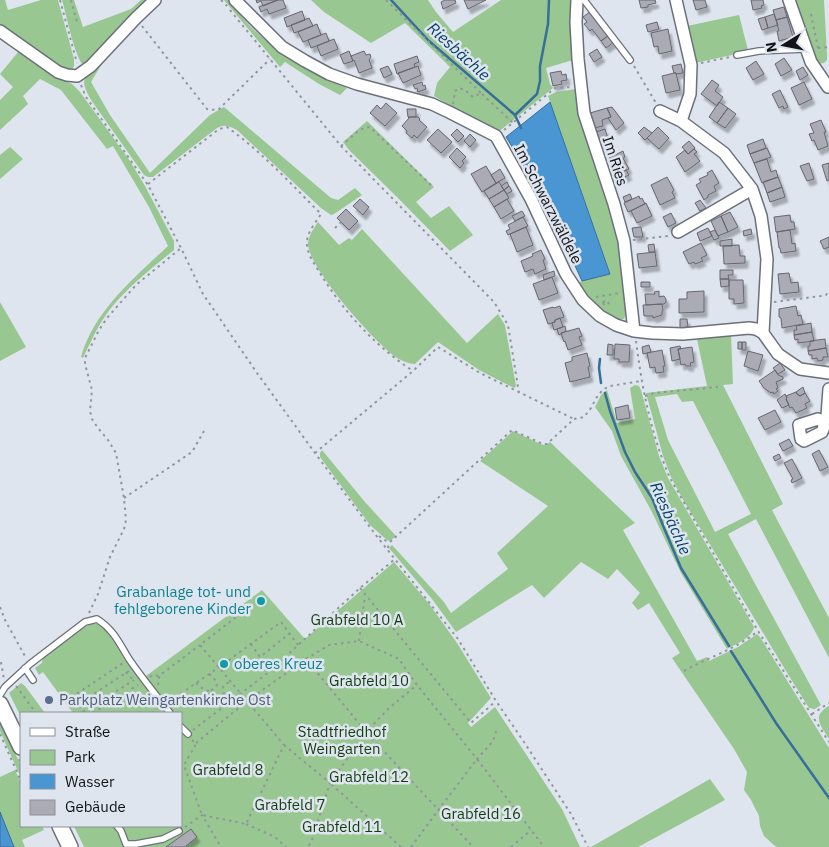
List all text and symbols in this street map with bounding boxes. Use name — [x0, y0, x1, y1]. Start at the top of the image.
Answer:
water label: Riesbächle — [423, 18, 495, 84]
north arrow — [759, 20, 809, 70]
text: N — [761, 41, 781, 54]
street label: Im Ries — [598, 133, 632, 188]
street label: Im Schwarzwäldele — [510, 141, 587, 267]
water label: Riesbächle — [646, 478, 696, 558]
place label: Grabanlage tot- und fehlgeborene Kinder — [114, 582, 251, 618]
marker: Grabanlage tot- und fehlgeborene Kinder — [255, 595, 267, 607]
park label: Grabfeld 10 A — [310, 610, 404, 629]
place label: oberes Kreuz — [234, 654, 322, 673]
marker: oberes Kreuz — [218, 658, 230, 670]
park label: Grabfeld 10 — [329, 671, 409, 690]
place label: Parkplatz Weingartenkirche Ost — [59, 690, 271, 709]
marker: Parkplatz Weingartenkirche Ost — [43, 694, 55, 706]
legend — [20, 712, 182, 827]
text: Straße — [65, 722, 110, 741]
park label: Stadtfriedhof Weingarten — [298, 722, 386, 758]
text: Park — [65, 747, 95, 766]
park label: Grabfeld 8 — [193, 760, 263, 779]
park label: Grabfeld 12 — [329, 767, 409, 786]
text: Wasser — [65, 772, 115, 791]
park label: Grabfeld 7 — [255, 795, 325, 814]
text: Gebäude — [65, 797, 126, 816]
park label: Grabfeld 16 — [441, 804, 521, 823]
park label: Grabfeld 11 — [302, 817, 382, 836]

